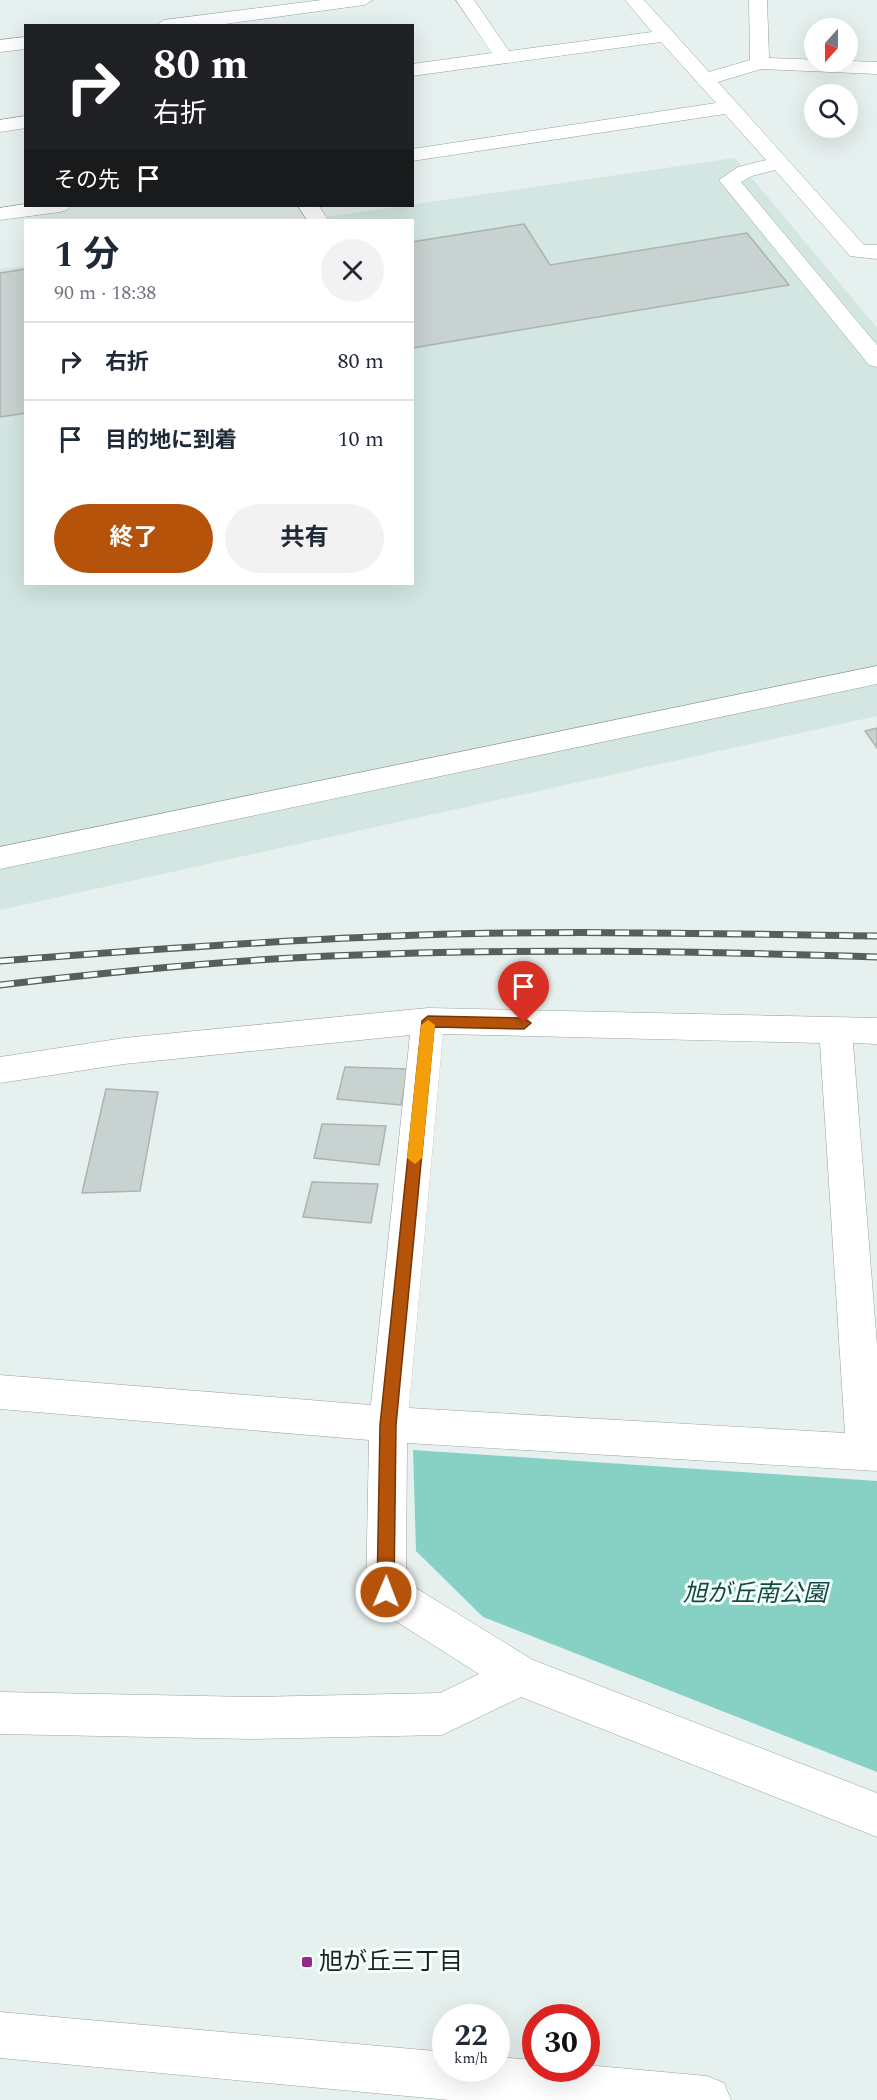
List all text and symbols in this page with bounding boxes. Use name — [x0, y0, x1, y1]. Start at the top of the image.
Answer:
north arrow — [804, 18, 858, 72]
map controls — [804, 18, 858, 138]
text: 80 m — [153, 34, 248, 97]
icon: right — [54, 48, 132, 126]
button: search — [804, 84, 858, 138]
text: 右折 — [153, 93, 207, 135]
icon: arrive — [132, 162, 165, 195]
text: その先 — [54, 164, 120, 197]
text: 1 分 — [54, 228, 119, 283]
button: close — [321, 239, 384, 302]
text: 90 m · 18:38 — [54, 278, 156, 308]
icon: right — [54, 345, 87, 378]
text: 80 m — [338, 345, 384, 378]
text: 右折 — [105, 346, 149, 379]
icon: arrive — [54, 423, 87, 456]
text: 10 m — [338, 423, 384, 456]
text: 目的地に到着 — [105, 424, 237, 457]
button: 終了 — [54, 504, 213, 573]
button: 共有 — [225, 504, 384, 573]
pin — [498, 961, 549, 1023]
icon: arrive — [507, 970, 540, 1003]
position arrow — [354, 1560, 418, 1624]
park label: 旭が丘南公園 — [683, 1576, 830, 1612]
place label: 旭が丘三丁目 — [319, 1944, 463, 1980]
marker: 旭が丘三丁目 — [300, 1955, 314, 1969]
speed limit sign: 30 — [522, 2004, 600, 2082]
text: 22 — [454, 2013, 488, 2059]
text: km/h — [454, 2047, 488, 2070]

